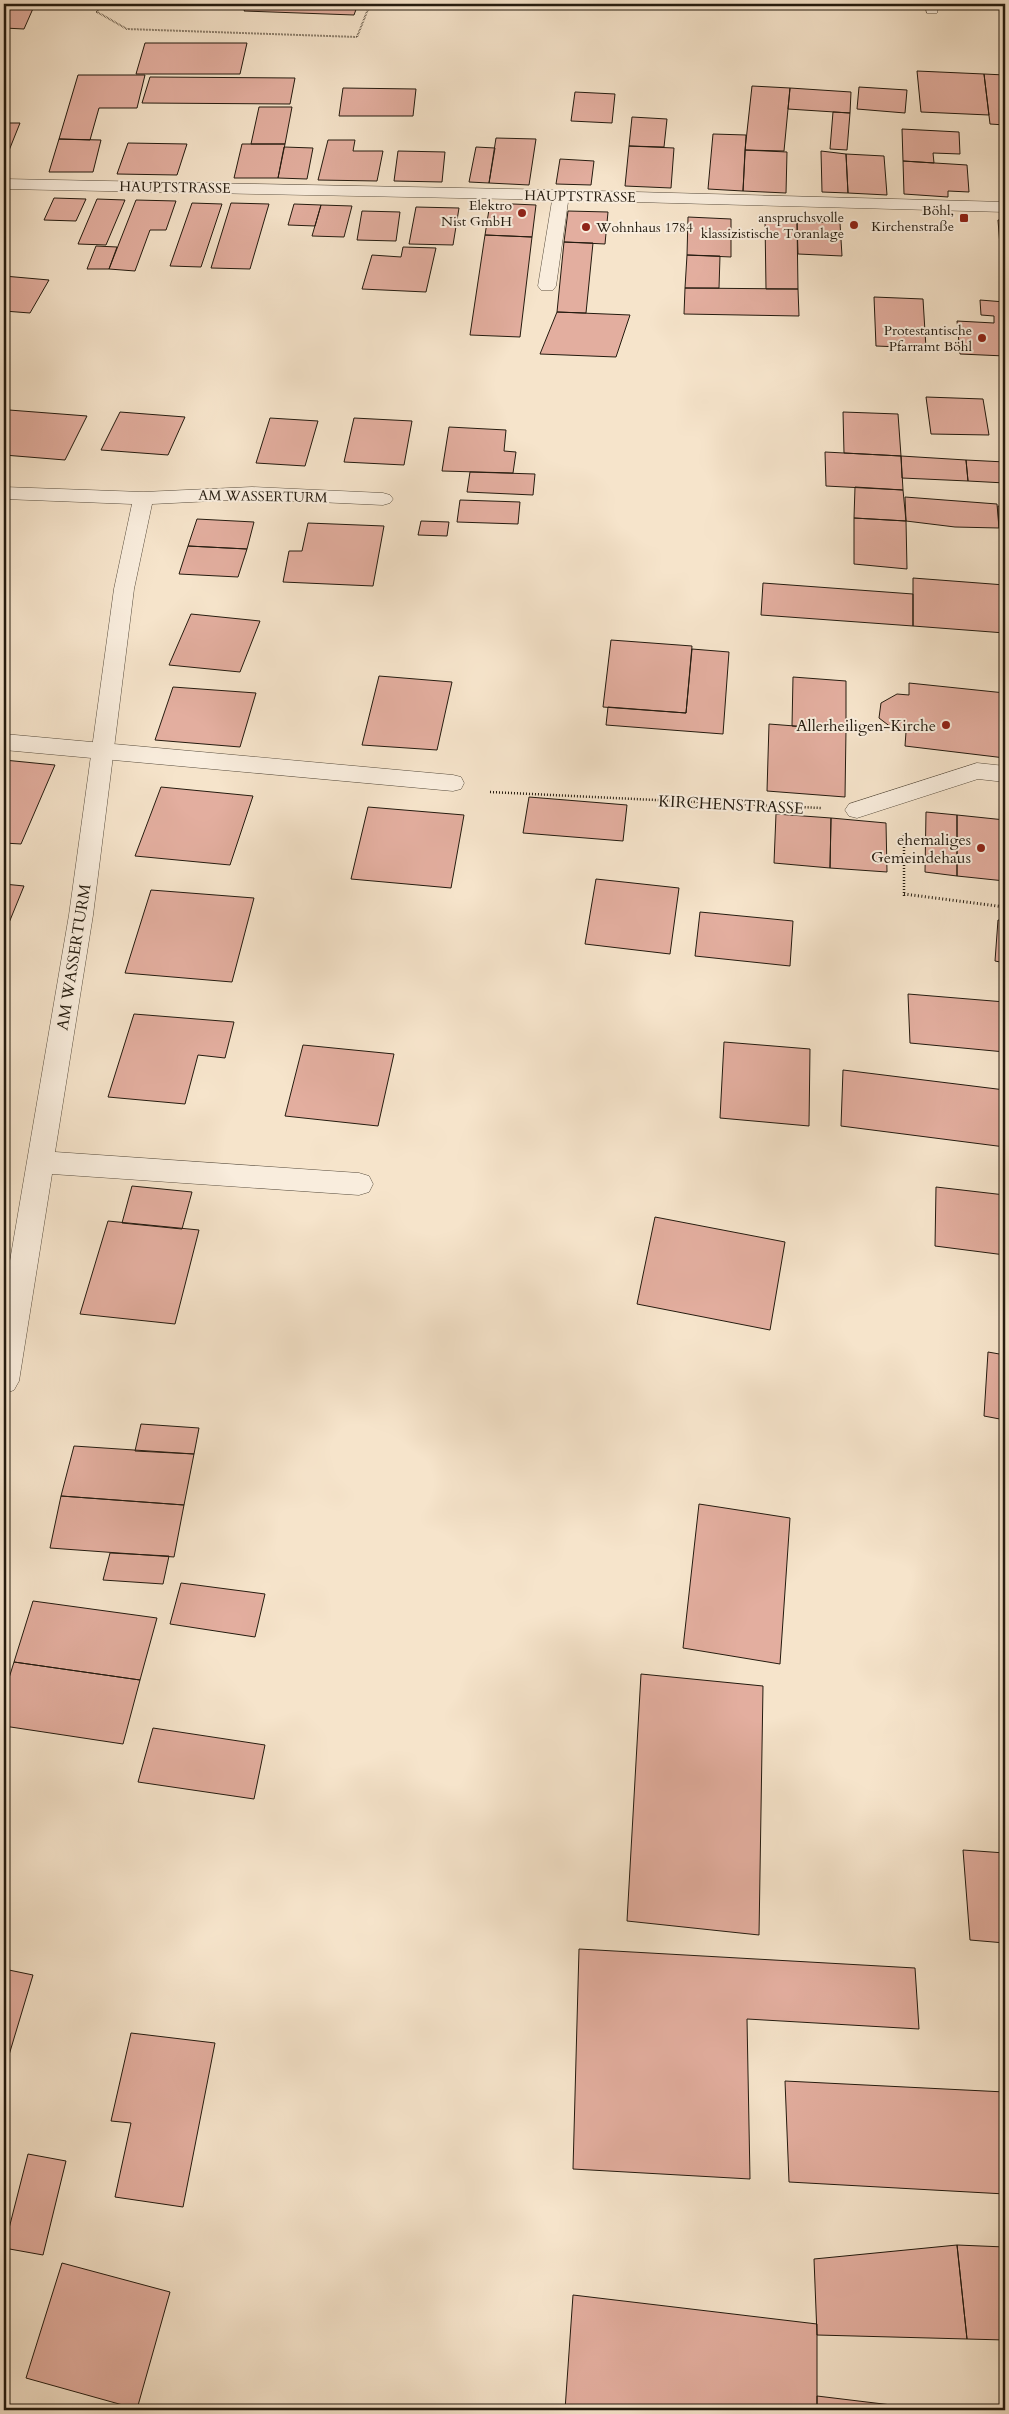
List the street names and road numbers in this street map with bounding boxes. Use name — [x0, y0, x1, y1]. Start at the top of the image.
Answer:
street label: HAUPTSTRASSE — [119, 177, 231, 198]
street label: HAUPTSTRASSE — [524, 186, 636, 207]
street label: AM WASSERTURM — [198, 486, 328, 507]
street label: KIRCHENSTRASSE — [658, 790, 804, 820]
street label: AM WASSERTURM — [52, 882, 96, 1032]

